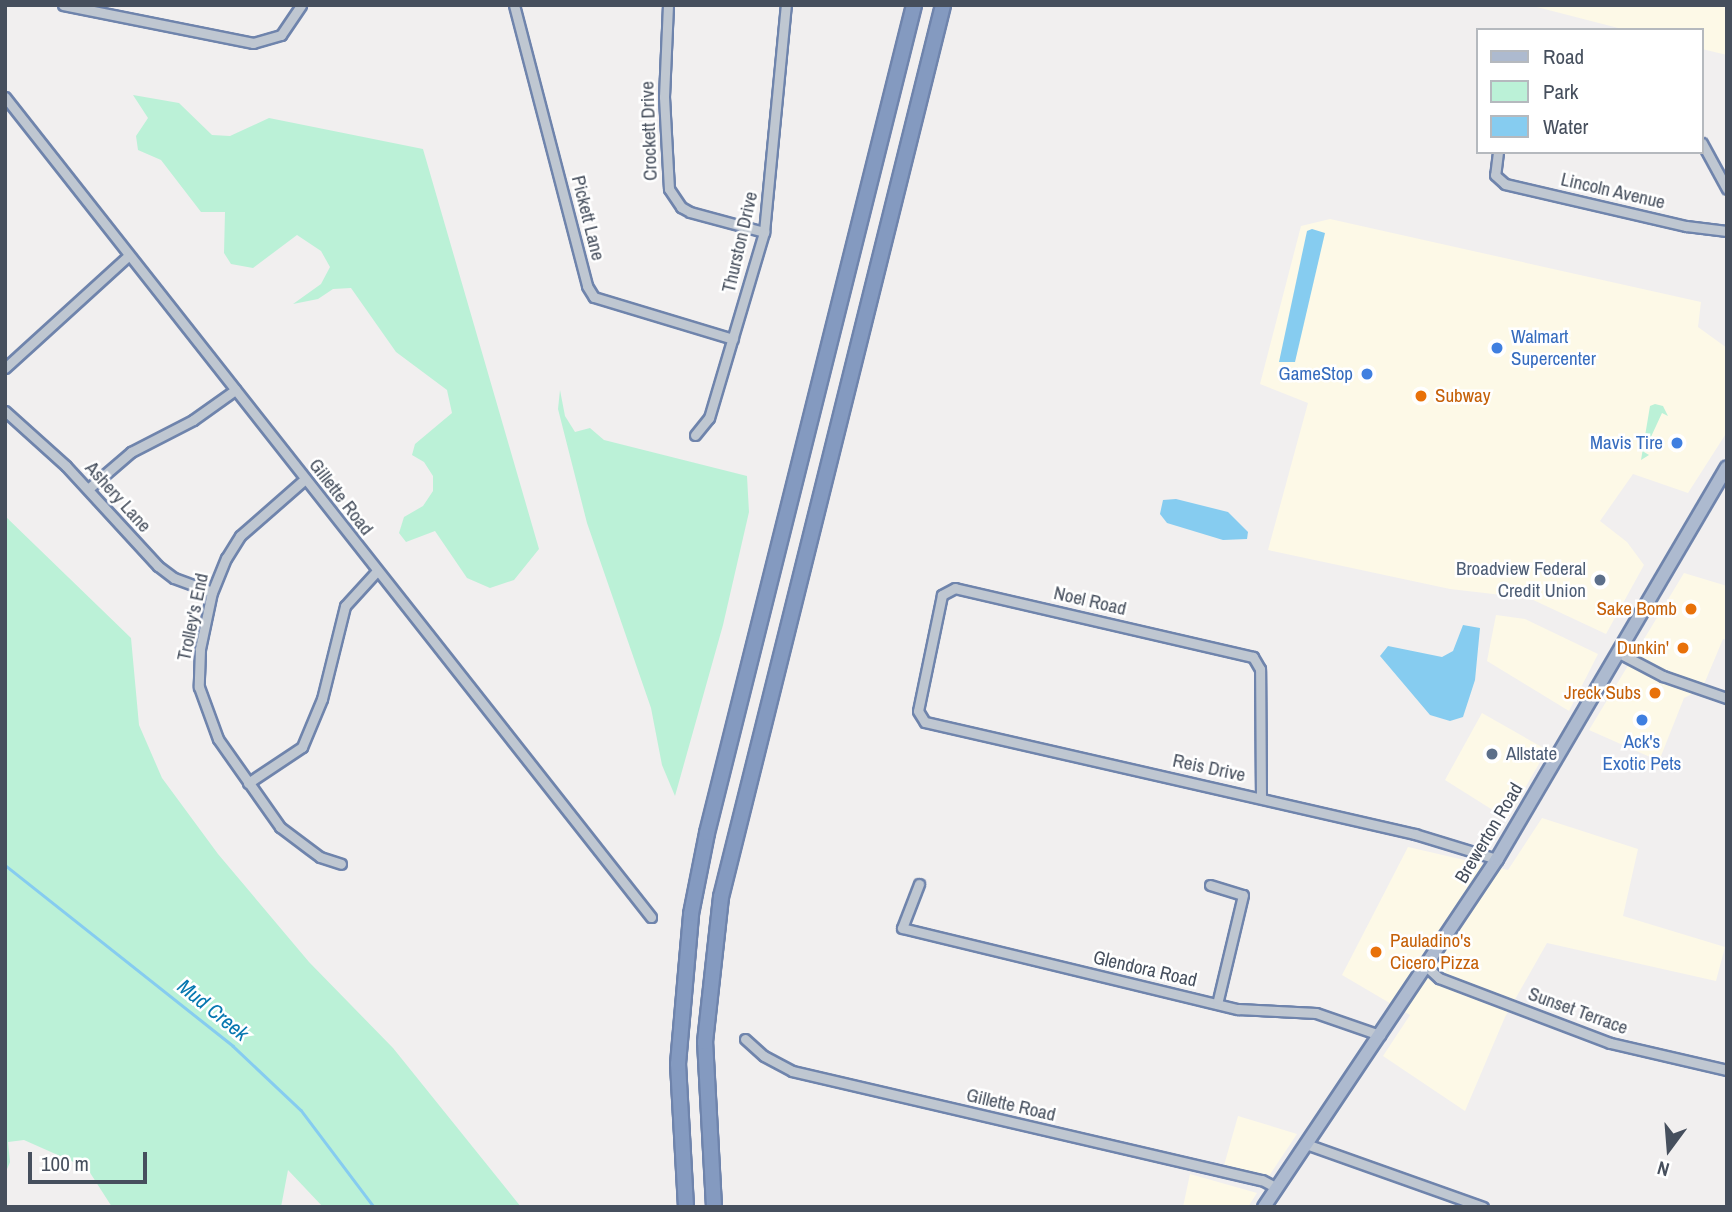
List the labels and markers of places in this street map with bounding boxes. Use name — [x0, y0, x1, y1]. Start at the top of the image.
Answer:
place label: Walmart Supercenter — [1511, 326, 1596, 370]
marker: Walmart Supercenter — [1489, 340, 1505, 356]
place label: GameStop — [1279, 363, 1353, 385]
marker: GameStop — [1359, 366, 1375, 382]
place label: Subway — [1435, 385, 1490, 407]
marker: Subway — [1413, 388, 1429, 404]
place label: Mavis Tire — [1590, 432, 1663, 454]
marker: Mavis Tire — [1669, 435, 1685, 451]
place label: Broadview Federal Credit Union — [1456, 558, 1586, 602]
marker: Broadview Federal Credit Union — [1592, 572, 1608, 588]
place label: Sake Bomb — [1596, 598, 1677, 620]
marker: Sake Bomb — [1683, 601, 1699, 617]
place label: Dunkin' — [1617, 637, 1669, 659]
marker: Dunkin' — [1675, 640, 1691, 656]
place label: Jreck Subs — [1564, 682, 1641, 704]
marker: Jreck Subs — [1647, 685, 1663, 701]
marker: Ack's Exotic Pets — [1634, 712, 1650, 728]
place label: Ack's Exotic Pets — [1603, 731, 1681, 775]
place label: Allstate — [1506, 743, 1557, 765]
marker: Allstate — [1484, 746, 1500, 762]
place label: Pauladino's Cicero Pizza — [1390, 930, 1479, 974]
marker: Pauladino's Cicero Pizza — [1368, 944, 1384, 960]

